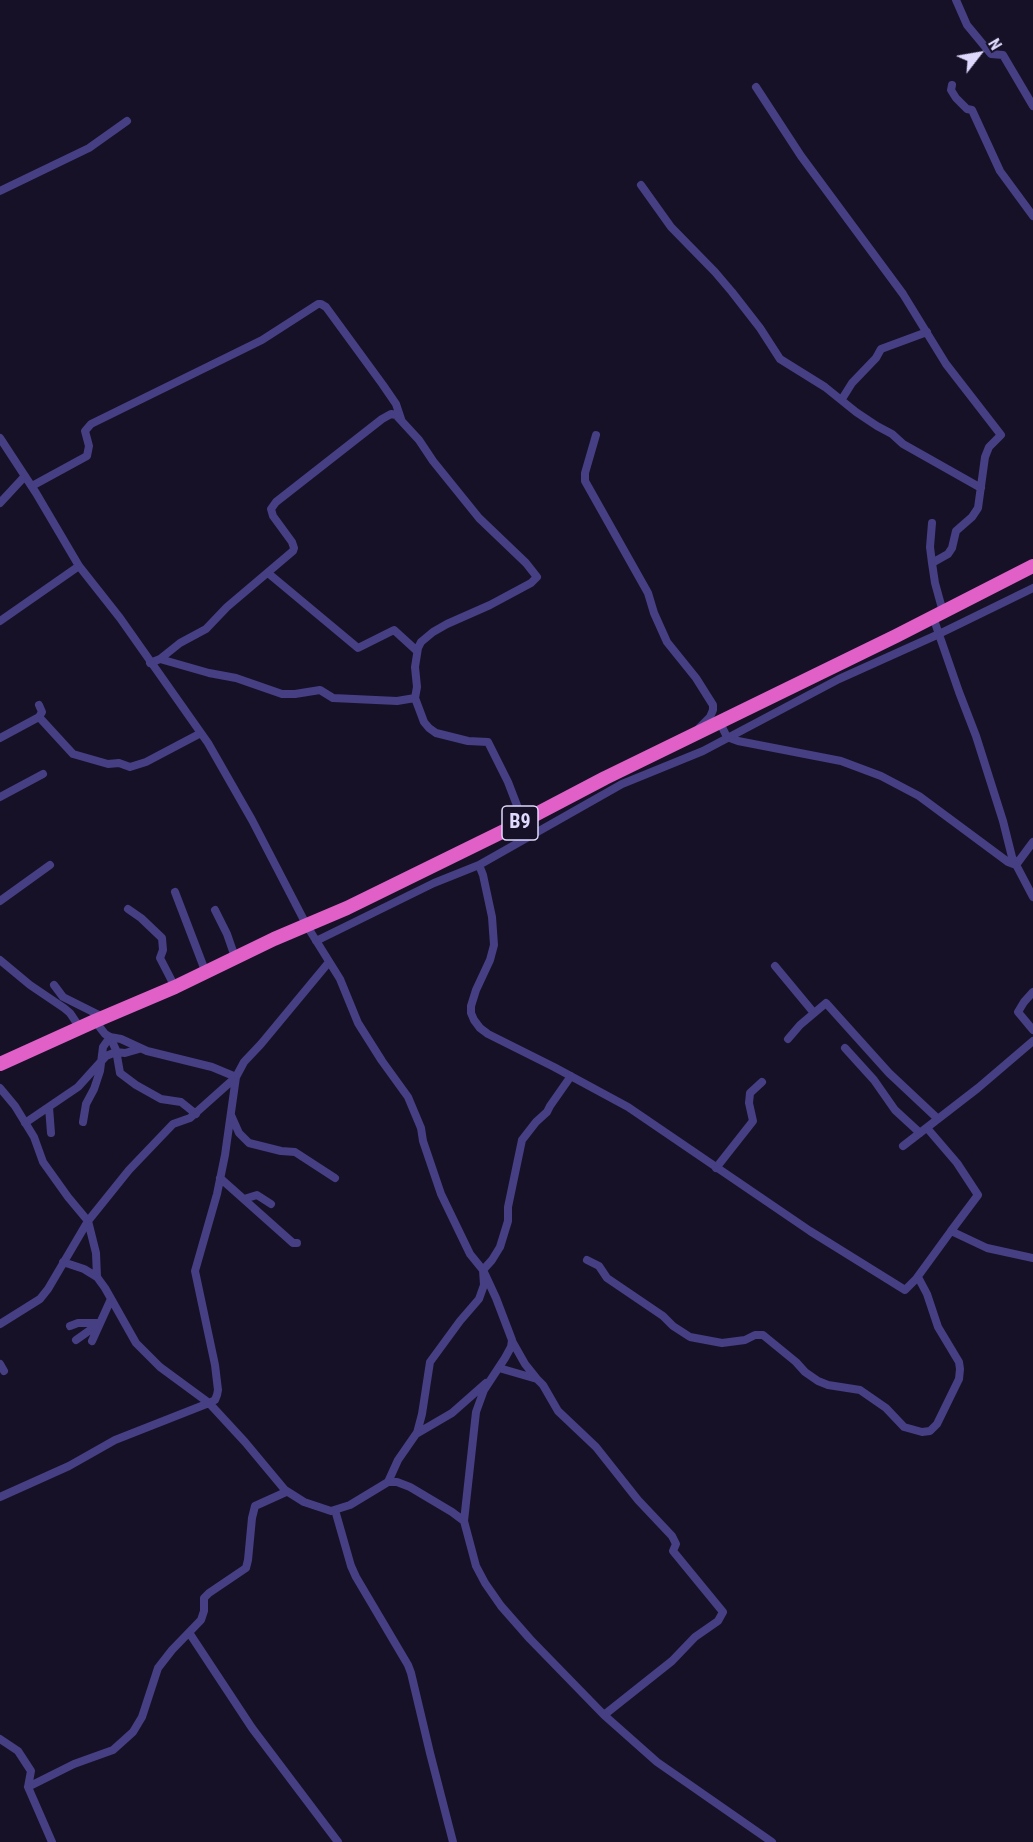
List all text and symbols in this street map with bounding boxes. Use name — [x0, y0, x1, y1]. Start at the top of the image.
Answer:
north arrow — [949, 24, 1009, 84]
text: N — [984, 35, 1006, 54]
road number: B9 — [502, 806, 538, 840]

